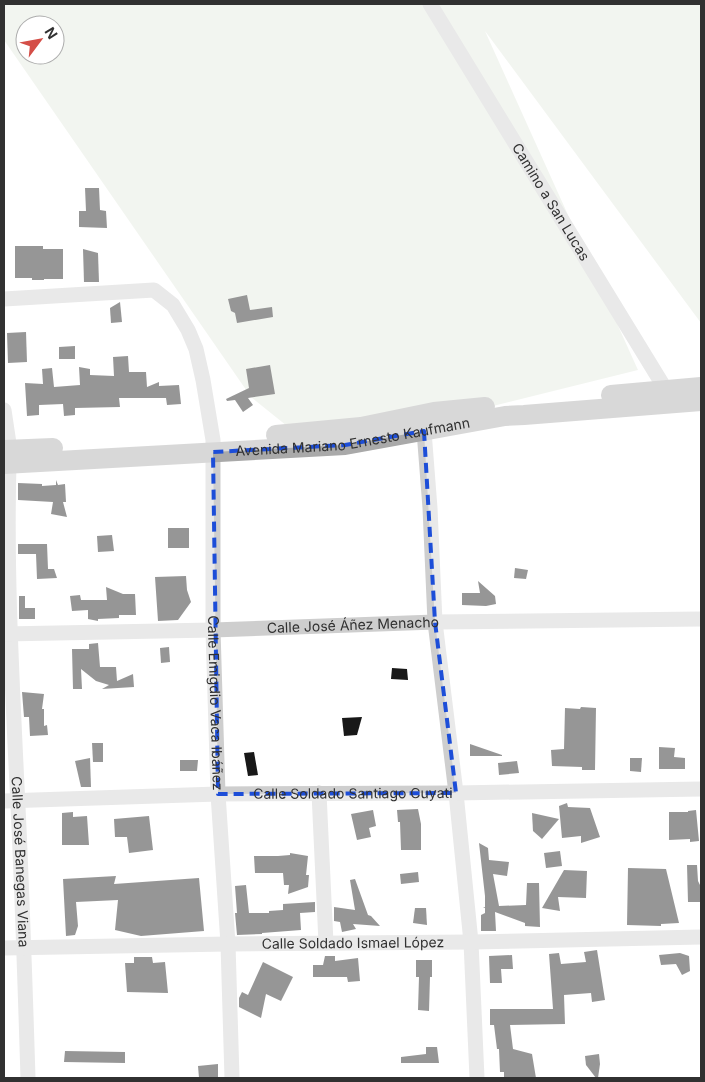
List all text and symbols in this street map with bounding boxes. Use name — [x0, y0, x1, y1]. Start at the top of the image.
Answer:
north arrow — [15, 15, 65, 65]
text: N — [41, 24, 61, 42]
street label: Camino a San Lucas — [509, 140, 594, 264]
street label: Avenida Mariano Ernesto Kaufmann — [235, 414, 471, 459]
street label: Calle José Áñez Menacho — [267, 613, 439, 636]
street label: Calle Emigdio Vaca Ibáñez — [205, 616, 227, 791]
street label: Calle José Banegas Viana — [9, 776, 33, 948]
street label: Calle Soldado Santiago Cuyati — [253, 784, 453, 802]
street label: Calle Soldado Ismael López — [262, 933, 444, 952]

